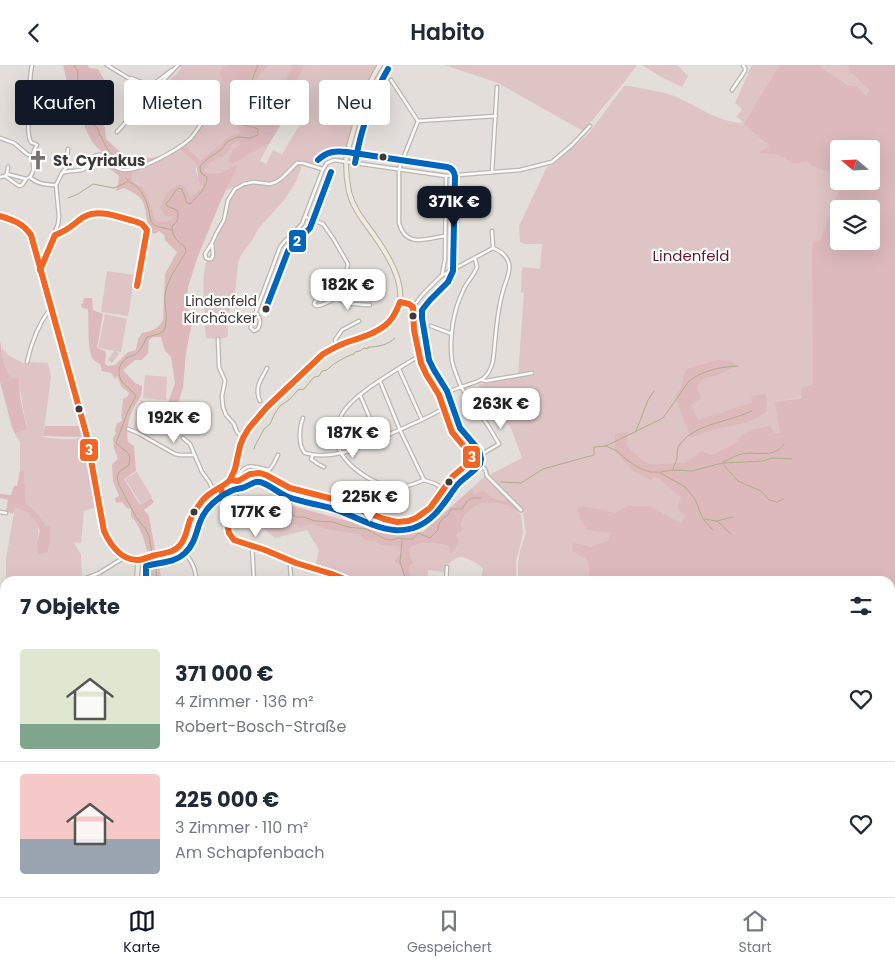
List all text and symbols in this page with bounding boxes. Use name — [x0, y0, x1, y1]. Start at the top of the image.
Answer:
text: Habito — [410, 17, 485, 48]
icon: back — [20, 19, 48, 47]
icon: search — [847, 19, 875, 47]
chip: Kaufen — [15, 80, 114, 125]
chip: Mieten — [124, 80, 220, 125]
chip: Filter — [230, 80, 309, 125]
chip: Neu — [319, 80, 390, 125]
north arrow — [830, 140, 880, 190]
map controls — [830, 140, 880, 250]
church icon: St. Cyriakus — [27, 149, 49, 171]
place label: St. Cyriakus — [53, 150, 145, 171]
unlabelled marker — [378, 152, 388, 162]
pin: 371K € — [413, 185, 495, 228]
text: 371K € — [428, 190, 480, 213]
button: layers — [830, 200, 880, 250]
line badge: 2 — [288, 229, 307, 253]
text: 2 — [293, 231, 301, 251]
park label: Lindenfeld — [653, 245, 729, 266]
pin: 182K € — [307, 269, 389, 311]
text: 182K € — [322, 273, 374, 296]
place label: Lindenfeld Kirchäcker — [183, 291, 257, 328]
marker: Lindenfeld Kirchäcker — [261, 304, 271, 314]
unlabelled marker — [408, 311, 418, 321]
pin: 263K € — [460, 387, 542, 430]
text: 263K € — [473, 392, 529, 415]
pin: 192K € — [133, 401, 215, 444]
unlabelled marker — [74, 404, 84, 414]
text: 192K € — [148, 406, 200, 429]
pin: 187K € — [312, 417, 394, 459]
text: 187K € — [327, 421, 379, 444]
line badge: 3 — [79, 438, 99, 462]
text: 3 — [85, 440, 93, 460]
line badge: 3 — [462, 445, 481, 469]
text: 3 — [468, 447, 476, 467]
unlabelled marker — [444, 477, 454, 487]
pin: 225K € — [329, 481, 411, 523]
text: 225K € — [342, 485, 398, 508]
pin: 177K € — [215, 495, 297, 538]
text: 177K € — [231, 500, 281, 523]
unlabelled marker — [189, 507, 199, 517]
text: 7 Objekte — [20, 592, 120, 621]
icon: filters — [847, 592, 875, 620]
text: 371 000 € — [175, 659, 274, 688]
icon: home — [60, 669, 120, 729]
icon: heart — [847, 685, 875, 713]
text: 4 Zimmer · 136 m² — [175, 690, 313, 713]
text: Robert-Bosch-Straße — [175, 715, 346, 738]
text: 225 000 € — [175, 785, 279, 814]
icon: home — [60, 794, 120, 854]
icon: heart — [847, 810, 875, 838]
text: 3 Zimmer · 110 m² — [175, 816, 308, 839]
text: Am Schapfenbach — [175, 841, 325, 864]
tab: Karte — [123, 907, 160, 958]
tab: Gespeichert — [407, 907, 492, 958]
tab: Start — [739, 907, 772, 958]

